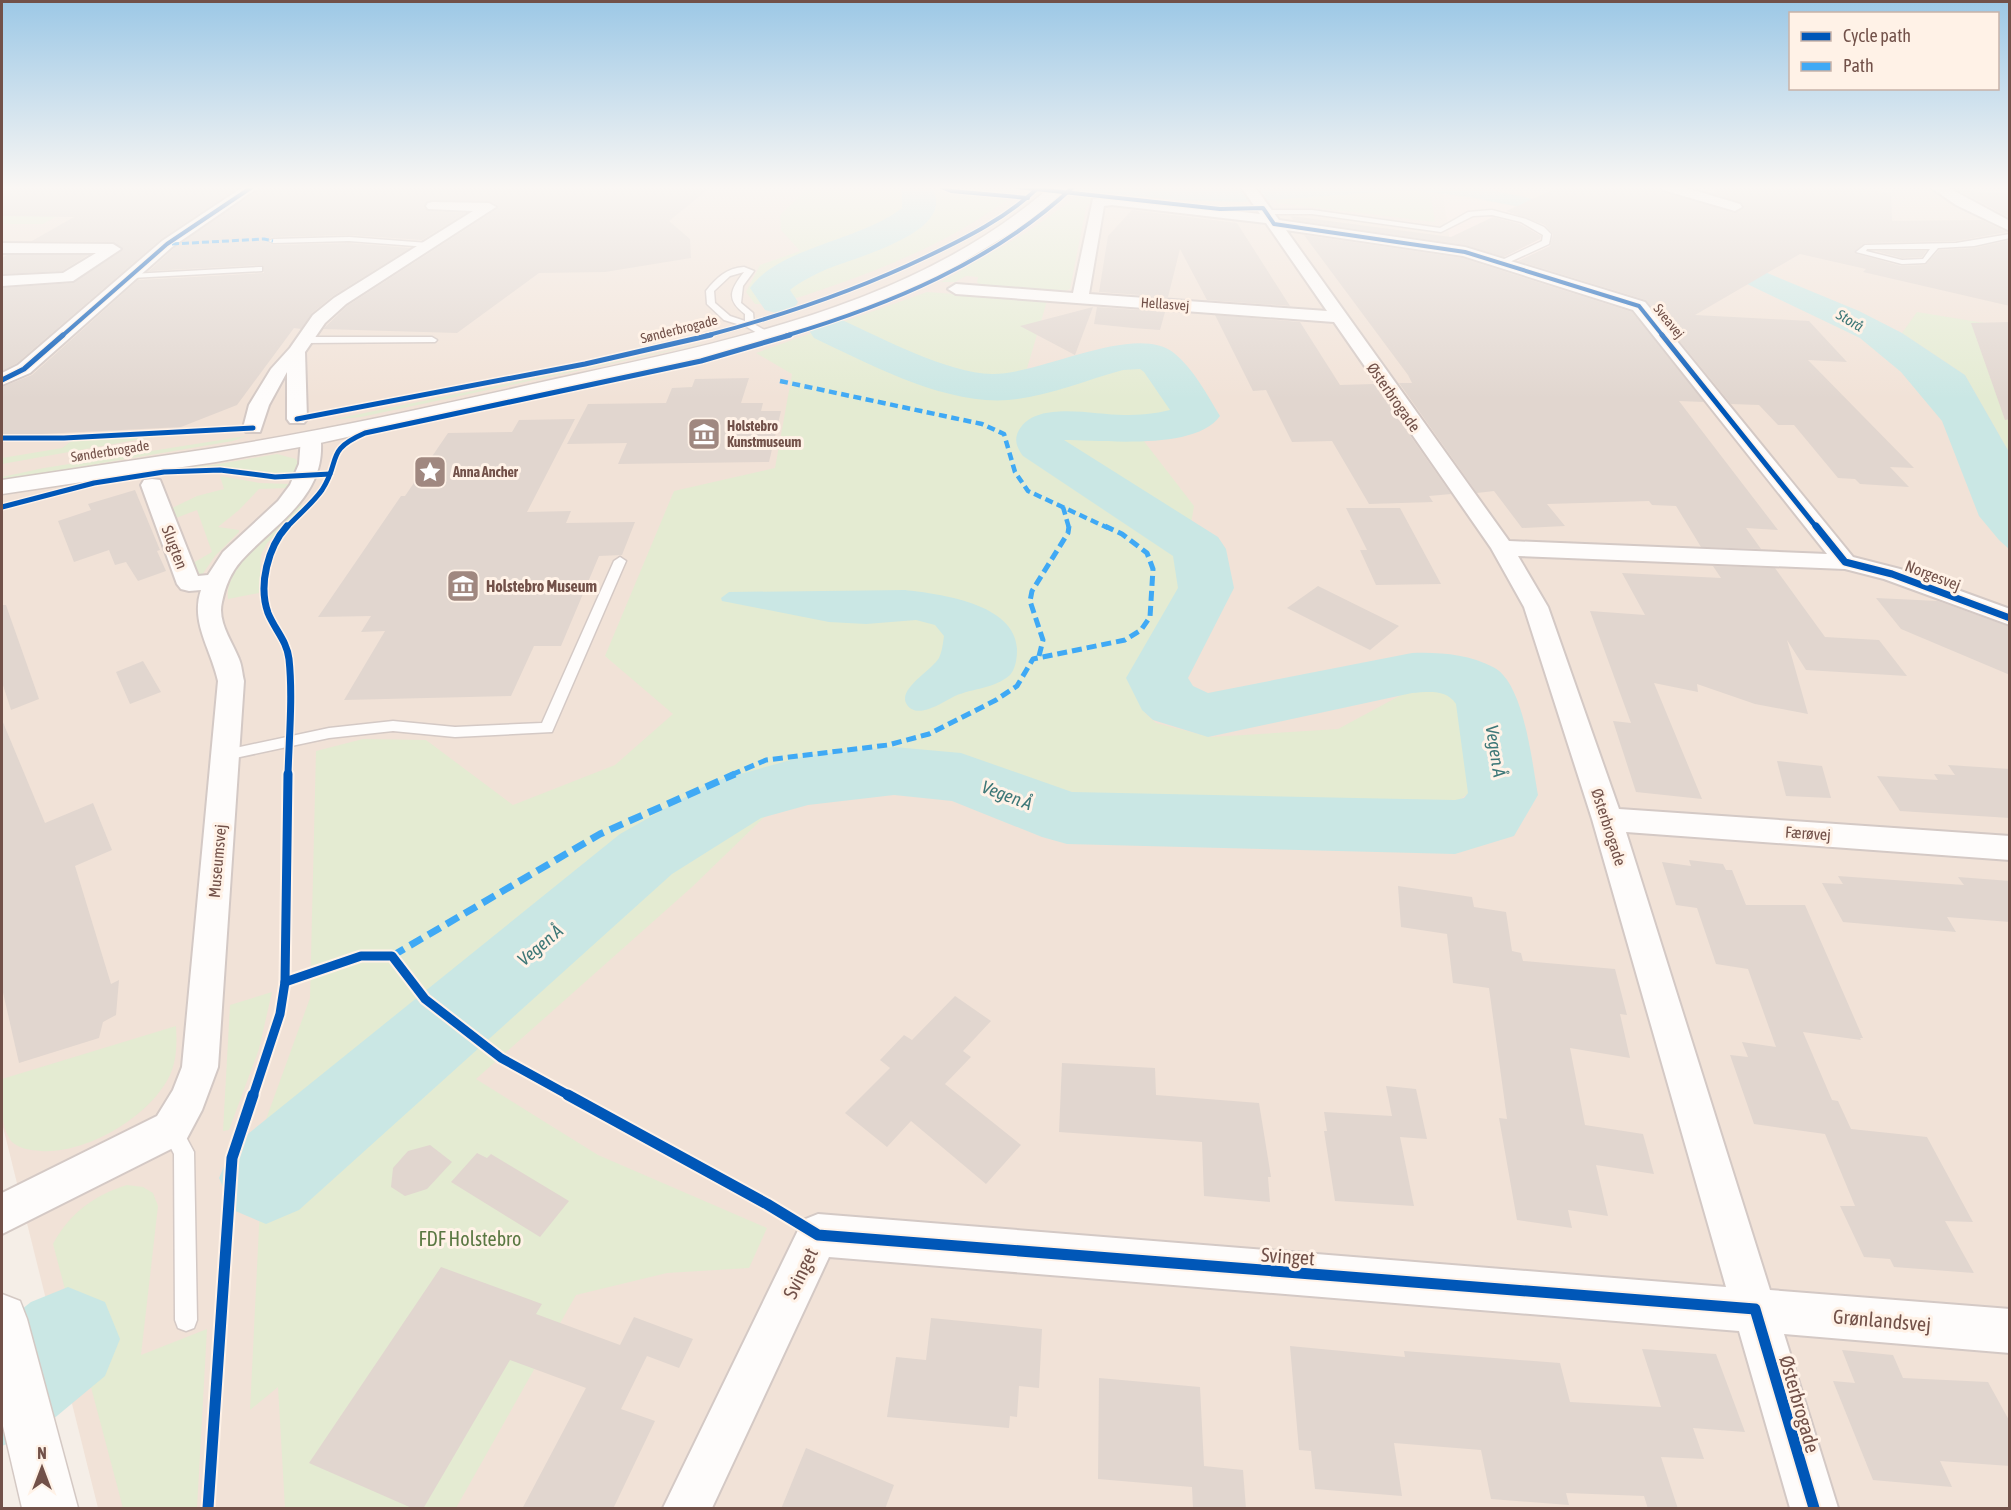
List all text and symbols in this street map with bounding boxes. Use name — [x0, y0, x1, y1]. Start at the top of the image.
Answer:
legend — [1789, 12, 1999, 90]
text: Cycle path — [1843, 25, 1911, 46]
text: Path — [1843, 55, 1874, 76]
street label: Hellasvej — [1140, 294, 1190, 314]
street label: Sveavej — [1650, 301, 1688, 341]
water label: Storå — [1833, 305, 1867, 334]
street label: Sønderbrogade — [639, 312, 719, 346]
street label: Østerbrogade — [1363, 359, 1424, 436]
museum icon: Holstebro Kunstmuseum — [686, 416, 722, 452]
place label: Holstebro Kunstmuseum — [727, 418, 801, 450]
street label: Sønderbrogade — [70, 437, 150, 465]
place icon: Anna Ancher — [412, 454, 448, 490]
place label: Anna Ancher — [452, 464, 519, 480]
street label: Slugten — [158, 523, 191, 572]
street label: Norgesvej — [1902, 556, 1963, 595]
museum icon: Holstebro Museum — [445, 568, 481, 604]
place label: Holstebro Museum — [486, 577, 597, 595]
water label: Vegen Å — [1482, 723, 1510, 779]
water label: Vegen Å — [979, 776, 1035, 814]
street label: Østerbrogade — [1587, 786, 1630, 868]
street label: Færøvej — [1784, 822, 1832, 845]
street label: Museumsvej — [205, 824, 230, 899]
water label: Vegen Å — [513, 920, 567, 970]
park label: FDF Holstebro — [419, 1227, 521, 1250]
street label: Svinget — [1260, 1243, 1316, 1269]
street label: Svinget — [778, 1244, 822, 1302]
street label: Grønlandsvej — [1832, 1304, 1932, 1336]
street label: Østerbrogade — [1775, 1353, 1825, 1455]
north arrow — [12, 1438, 72, 1498]
text: N — [37, 1444, 47, 1462]

